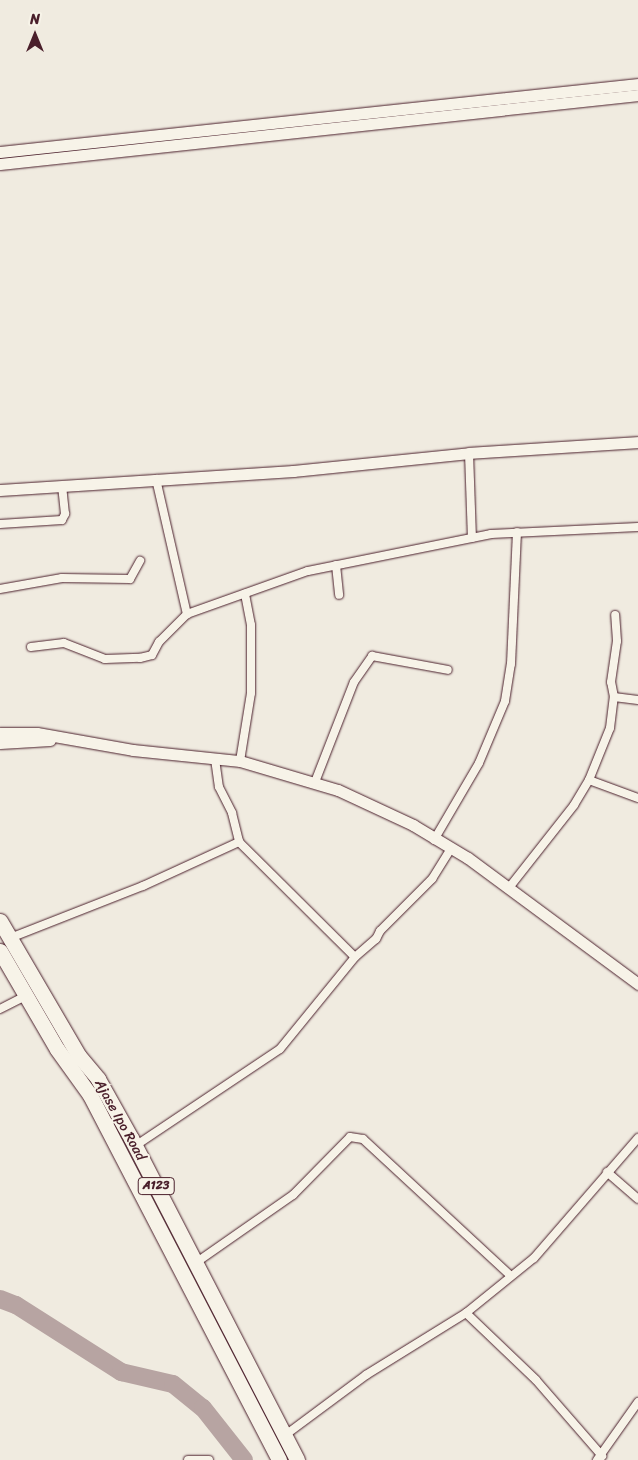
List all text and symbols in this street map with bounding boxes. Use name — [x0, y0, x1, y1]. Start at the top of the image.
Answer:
text: N — [30, 7, 40, 32]
north arrow — [10, 10, 60, 60]
street label: Ajase Ipo Road — [90, 1076, 150, 1164]
road number: A123 — [137, 1176, 175, 1196]

